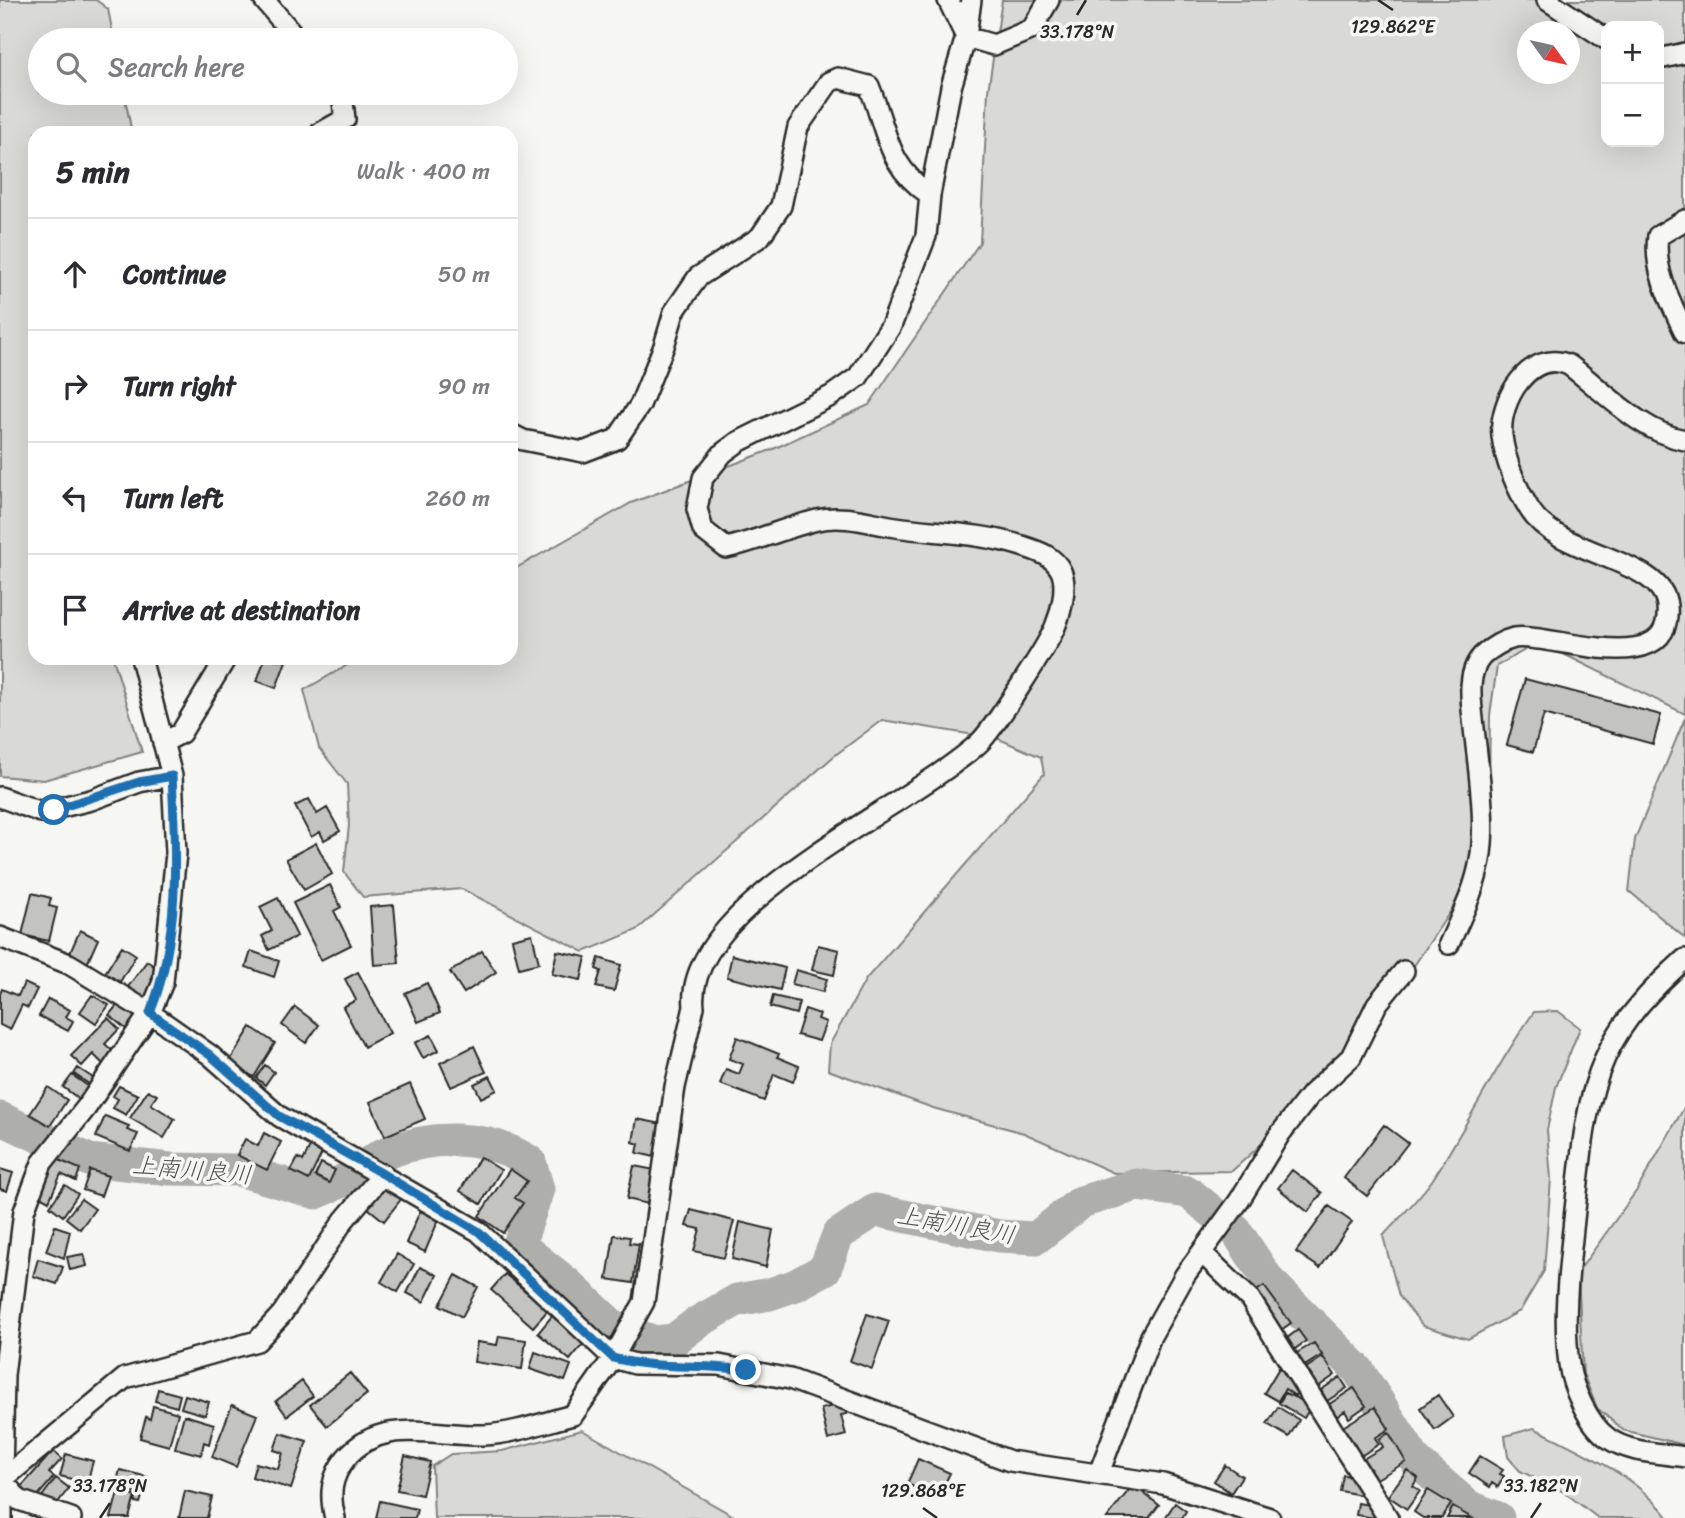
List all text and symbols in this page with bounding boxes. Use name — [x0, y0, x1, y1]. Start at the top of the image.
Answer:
text: 129.862°E — [1351, 11, 1436, 43]
text: 33.178°N — [1040, 16, 1115, 48]
north arrow — [1517, 21, 1580, 84]
map controls — [1601, 21, 1664, 147]
button: + — [1601, 21, 1664, 84]
search box — [28, 28, 518, 105]
text: Search here — [108, 44, 245, 90]
icon: search — [52, 48, 90, 86]
button: − — [1601, 84, 1664, 147]
text: 5 min — [56, 145, 130, 199]
text: Walk · 400 m — [357, 151, 490, 192]
text: Continue — [123, 251, 226, 297]
text: 50 m — [438, 254, 490, 295]
icon: ahead — [56, 255, 94, 293]
text: Turn right — [123, 363, 236, 409]
text: 90 m — [438, 366, 490, 407]
icon: right — [56, 367, 94, 405]
text: Turn left — [123, 475, 223, 521]
text: 260 m — [425, 478, 490, 519]
icon: left — [56, 479, 94, 517]
text: Arrive at destination — [123, 587, 360, 633]
icon: arrive — [56, 591, 94, 629]
route start — [38, 794, 69, 825]
water label: 上南川良川 — [130, 1144, 254, 1196]
water label: 上南川良川 — [893, 1194, 1019, 1256]
route end — [730, 1354, 761, 1385]
text: 33.178°N — [73, 1470, 148, 1502]
text: 33.182°N — [1504, 1470, 1579, 1502]
text: 129.868°E — [881, 1475, 966, 1507]

